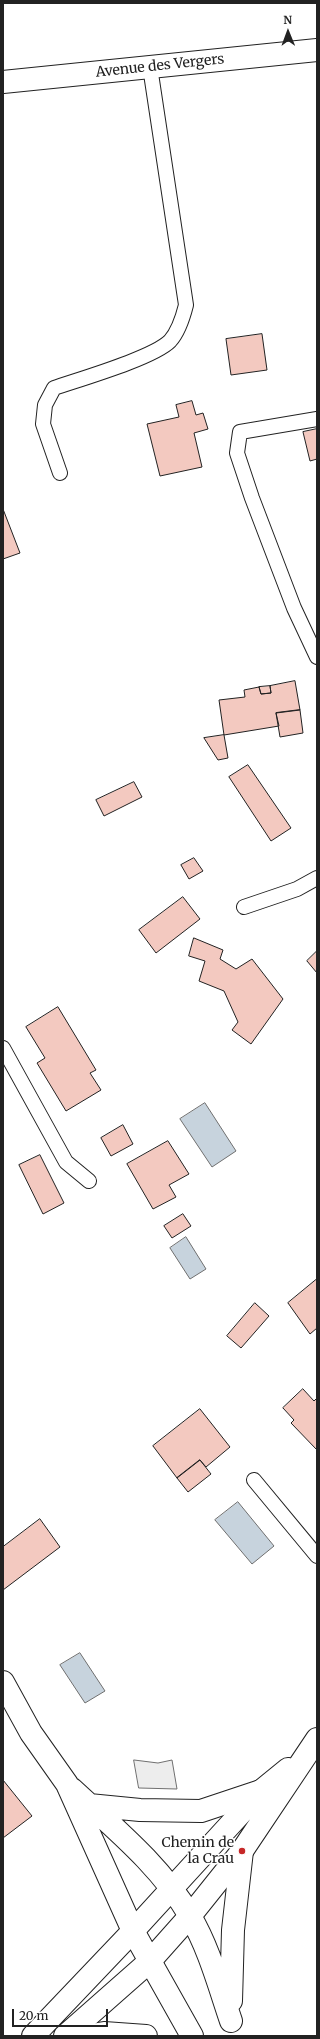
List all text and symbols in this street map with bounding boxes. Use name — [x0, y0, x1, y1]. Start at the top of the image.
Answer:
north arrow — [268, 12, 308, 52]
text: N — [283, 13, 292, 27]
street label: Avenue des Vergers — [95, 51, 225, 81]
place label: Chemin de la Crau — [161, 1835, 234, 1868]
marker: Chemin de la Crau — [237, 1846, 247, 1856]
scale bar — [14, 2001, 110, 2027]
text: 20 m — [19, 2008, 48, 2023]

